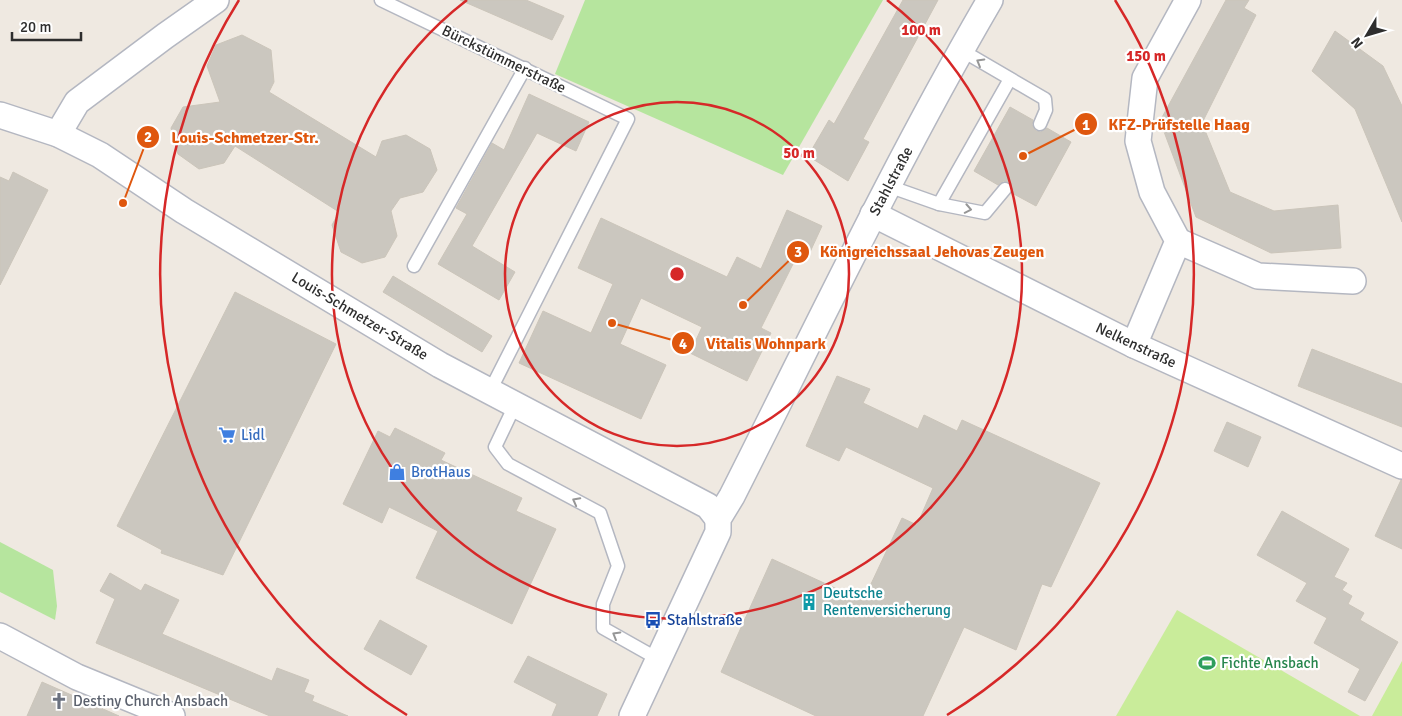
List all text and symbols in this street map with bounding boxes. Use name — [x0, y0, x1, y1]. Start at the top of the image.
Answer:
scale bar — [12, 10, 81, 42]
north arrow — [1342, 10, 1392, 60]
text: 20 m — [20, 18, 51, 36]
street label: Bürckstümmerstraße — [439, 21, 569, 97]
text: 100 m — [901, 21, 941, 39]
text: N — [1347, 34, 1367, 52]
text: 150 m — [1126, 47, 1166, 65]
one-way arrow — [977, 58, 986, 68]
callout: KFZ-Prüfstelle Haag — [1073, 109, 1260, 140]
text: KFZ-Prüfstelle Haag — [1108, 115, 1250, 135]
text: 1 — [1082, 116, 1090, 134]
callout: Louis-Schmetzer-Str. — [136, 122, 328, 153]
text: 2 — [144, 128, 152, 146]
text: Louis-Schmetzer-Str. — [171, 128, 319, 148]
street label: Stahlstraße — [865, 143, 917, 219]
text: 50 m — [783, 144, 815, 162]
one-way arrow — [964, 204, 973, 214]
callout: Königreichssaal Jehovas Zeugen — [785, 236, 1055, 267]
text: Königreichssaal Jehovas Zeugen — [820, 242, 1044, 262]
text: 3 — [794, 243, 802, 261]
centre of rings — [668, 265, 686, 283]
street label: Louis-Schmetzer-Straße — [288, 268, 432, 364]
street label: Nelkenstraße — [1093, 319, 1179, 371]
callout: Vitalis Wohnpark — [671, 328, 836, 359]
text: Vitalis Wohnpark — [706, 334, 827, 354]
text: 4 — [679, 335, 687, 353]
supermarket icon: Lidl — [217, 425, 237, 445]
place label: Lidl — [241, 426, 265, 444]
shop icon: BrotHaus — [387, 462, 407, 482]
place label: BrotHaus — [411, 463, 471, 481]
one-way arrow — [572, 497, 581, 507]
place label: Deutsche Rentenversicherung — [823, 584, 951, 619]
building icon: Deutsche Rentenversicherung — [799, 592, 819, 612]
bus stop icon: Stahlstraße — [643, 610, 663, 630]
place label: Stahlstraße — [667, 611, 743, 629]
one-way arrow — [612, 632, 621, 642]
sports icon: Fichte Ansbach — [1197, 653, 1217, 673]
place label: Fichte Ansbach — [1221, 654, 1319, 672]
church icon: Destiny Church Ansbach — [49, 691, 69, 711]
place label: Destiny Church Ansbach — [73, 692, 228, 710]

